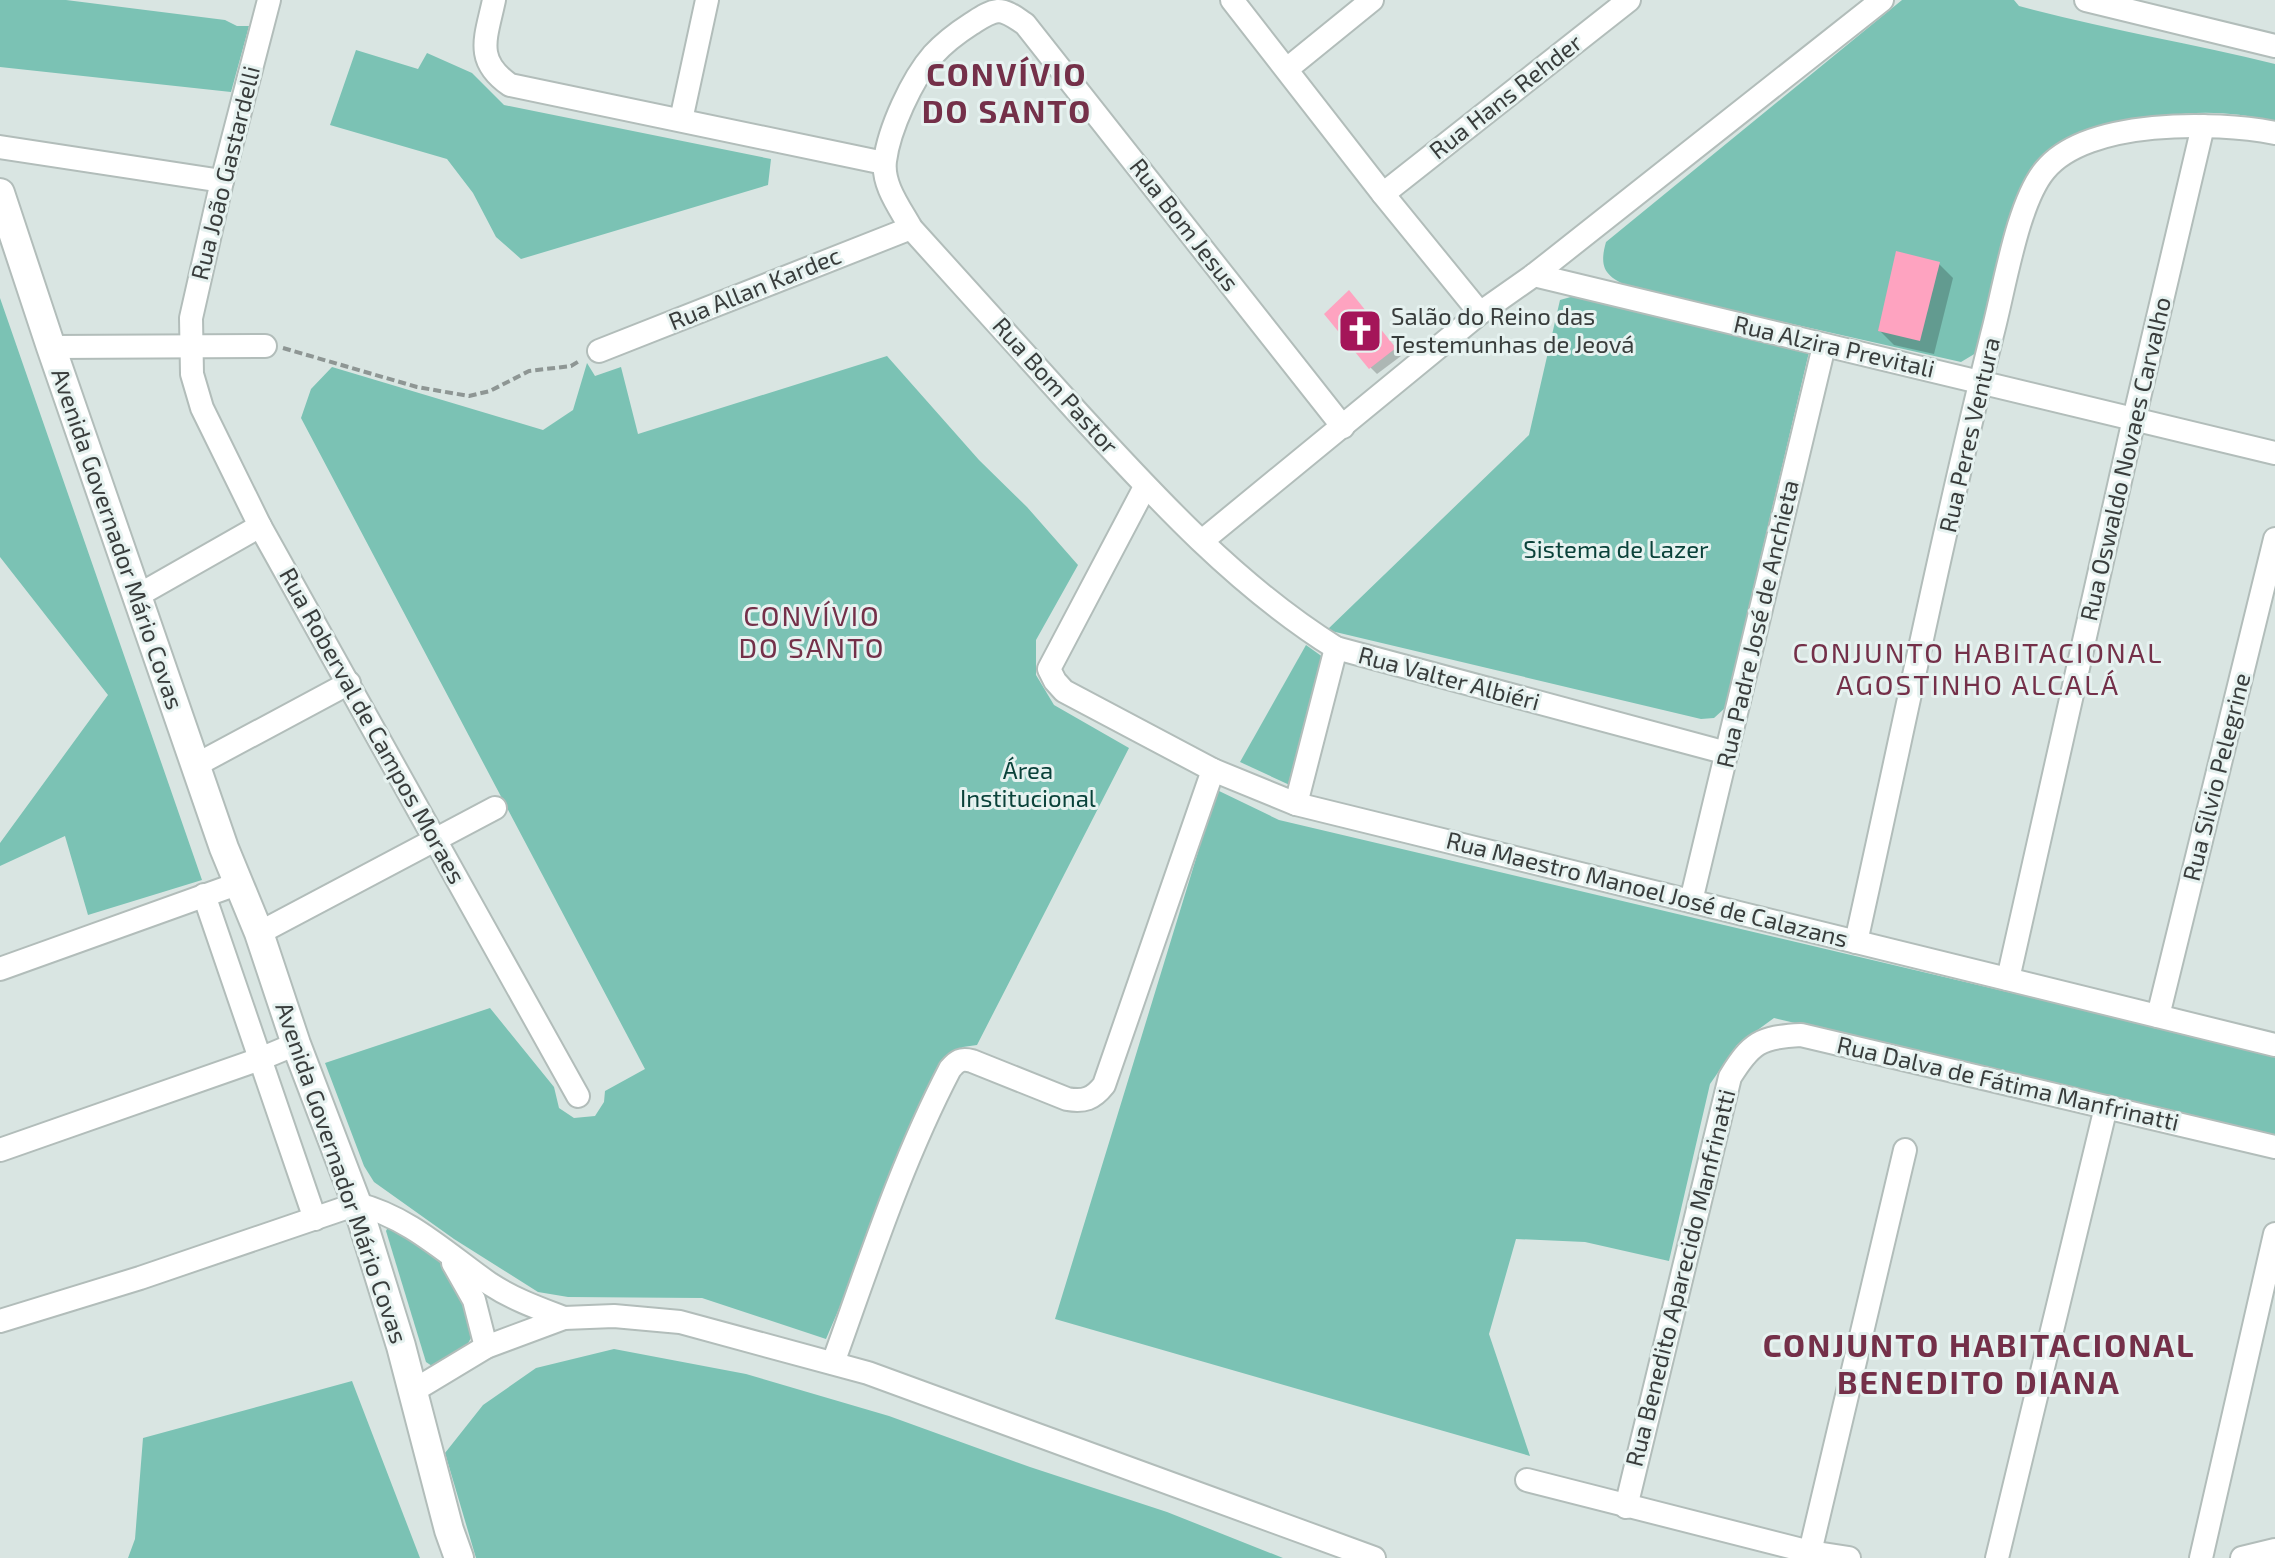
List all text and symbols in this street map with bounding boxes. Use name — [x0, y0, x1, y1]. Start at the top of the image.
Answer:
street label: Rua Hans Rehder — [1423, 27, 1587, 164]
district label: CONVÍVIO DO SANTO — [922, 54, 1092, 129]
street label: Rua João Gastardelli — [184, 63, 265, 283]
street label: Rua Bom Jesus — [1124, 152, 1246, 296]
street label: Rua Allan Kardec — [664, 240, 845, 335]
street label: Rua Oswaldo Novaes Carvalho — [2073, 294, 2176, 623]
place label: Salão do Reino das Testemunhas de Jeová — [1391, 301, 1635, 358]
church icon: Salão do Reino das Testemunhas de Jeová — [1336, 307, 1384, 355]
street label: Rua Alzira Previtali — [1731, 308, 1938, 383]
street label: Rua Bom Pastor — [987, 311, 1125, 460]
street label: Rua Peres Ventura — [1932, 334, 2005, 535]
street label: Avenida Governador Mário Covas — [46, 364, 191, 713]
street label: Rua Padre José de Anchieta — [1709, 477, 1804, 770]
park label: Sistema de Lazer — [1523, 534, 1709, 563]
street label: Rua Roberval de Campos Moraes — [274, 562, 472, 888]
district label: CONVÍVIO DO SANTO — [739, 598, 886, 664]
district label: CONJUNTO HABITACIONAL AGOSTINHO ALCALÁ — [1792, 635, 2164, 701]
street label: Rua Valter Albiéri — [1356, 639, 1543, 716]
street label: Rua Silvio Pelegrine — [2176, 670, 2255, 884]
park label: Área Institucional — [960, 755, 1096, 812]
street label: Rua Maestro Manoel José de Calazans — [1444, 825, 1851, 953]
street label: Avenida Governador Mário Covas — [270, 998, 415, 1347]
street label: Rua Dalva de Fátima Manfrinatti — [1834, 1029, 2182, 1136]
street label: Rua Benedito Aparecido Manfrinatti — [1619, 1086, 1741, 1469]
district label: CONJUNTO HABITACIONAL BENEDITO DIANA — [1763, 1325, 2195, 1400]

